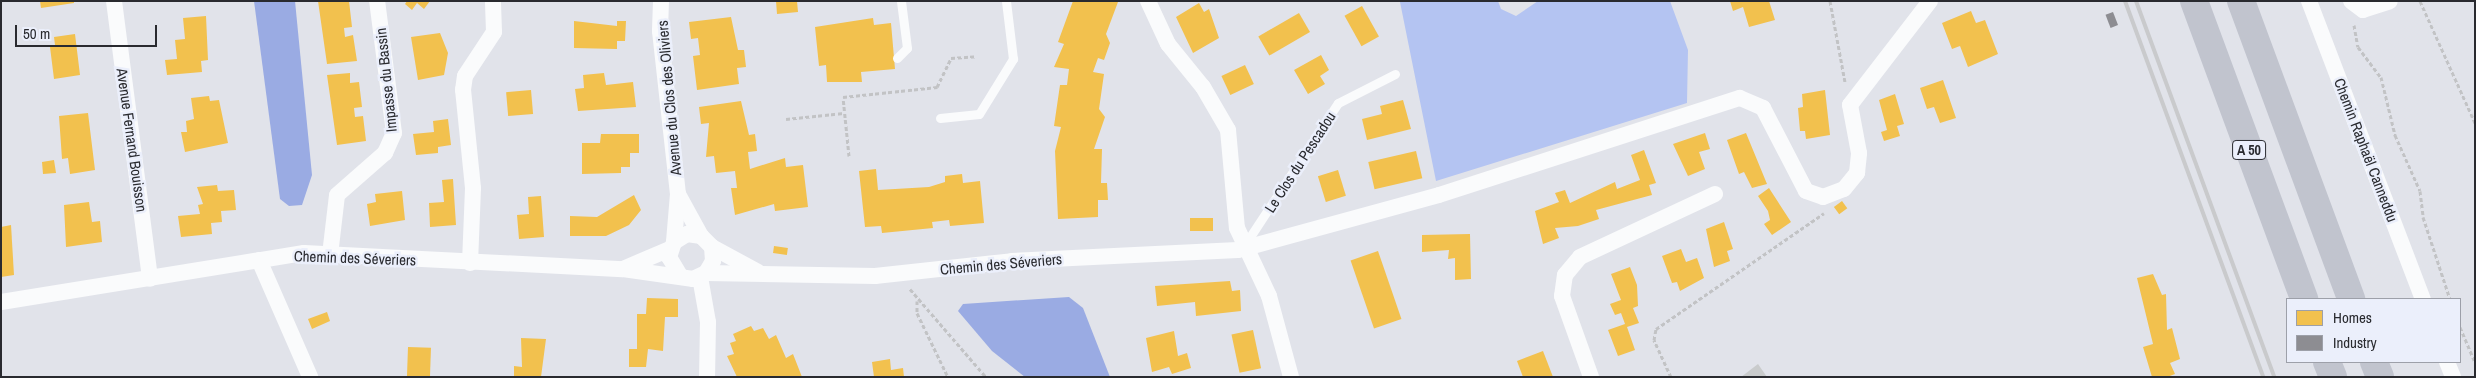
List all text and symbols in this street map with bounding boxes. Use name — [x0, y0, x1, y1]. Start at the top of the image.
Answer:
scale bar — [18, 15, 160, 47]
street label: Avenue du Clos des Oliviers — [653, 20, 685, 176]
text: 50 m — [23, 23, 50, 44]
street label: Impasse du Bassin — [372, 27, 400, 133]
street label: Avenue Fernand Bouisson — [113, 67, 151, 213]
street label: Chemin Raphaël Canneddu — [2330, 76, 2402, 224]
street label: Le Clos du Pescadou — [1261, 108, 1339, 216]
road number: A 50 — [2232, 138, 2266, 162]
street label: Chemin des Séveriers — [294, 247, 416, 269]
street label: Chemin des Séveriers — [939, 250, 1063, 278]
legend — [2286, 298, 2461, 363]
text: Homes — [2333, 307, 2372, 328]
text: Industry — [2333, 332, 2377, 353]

